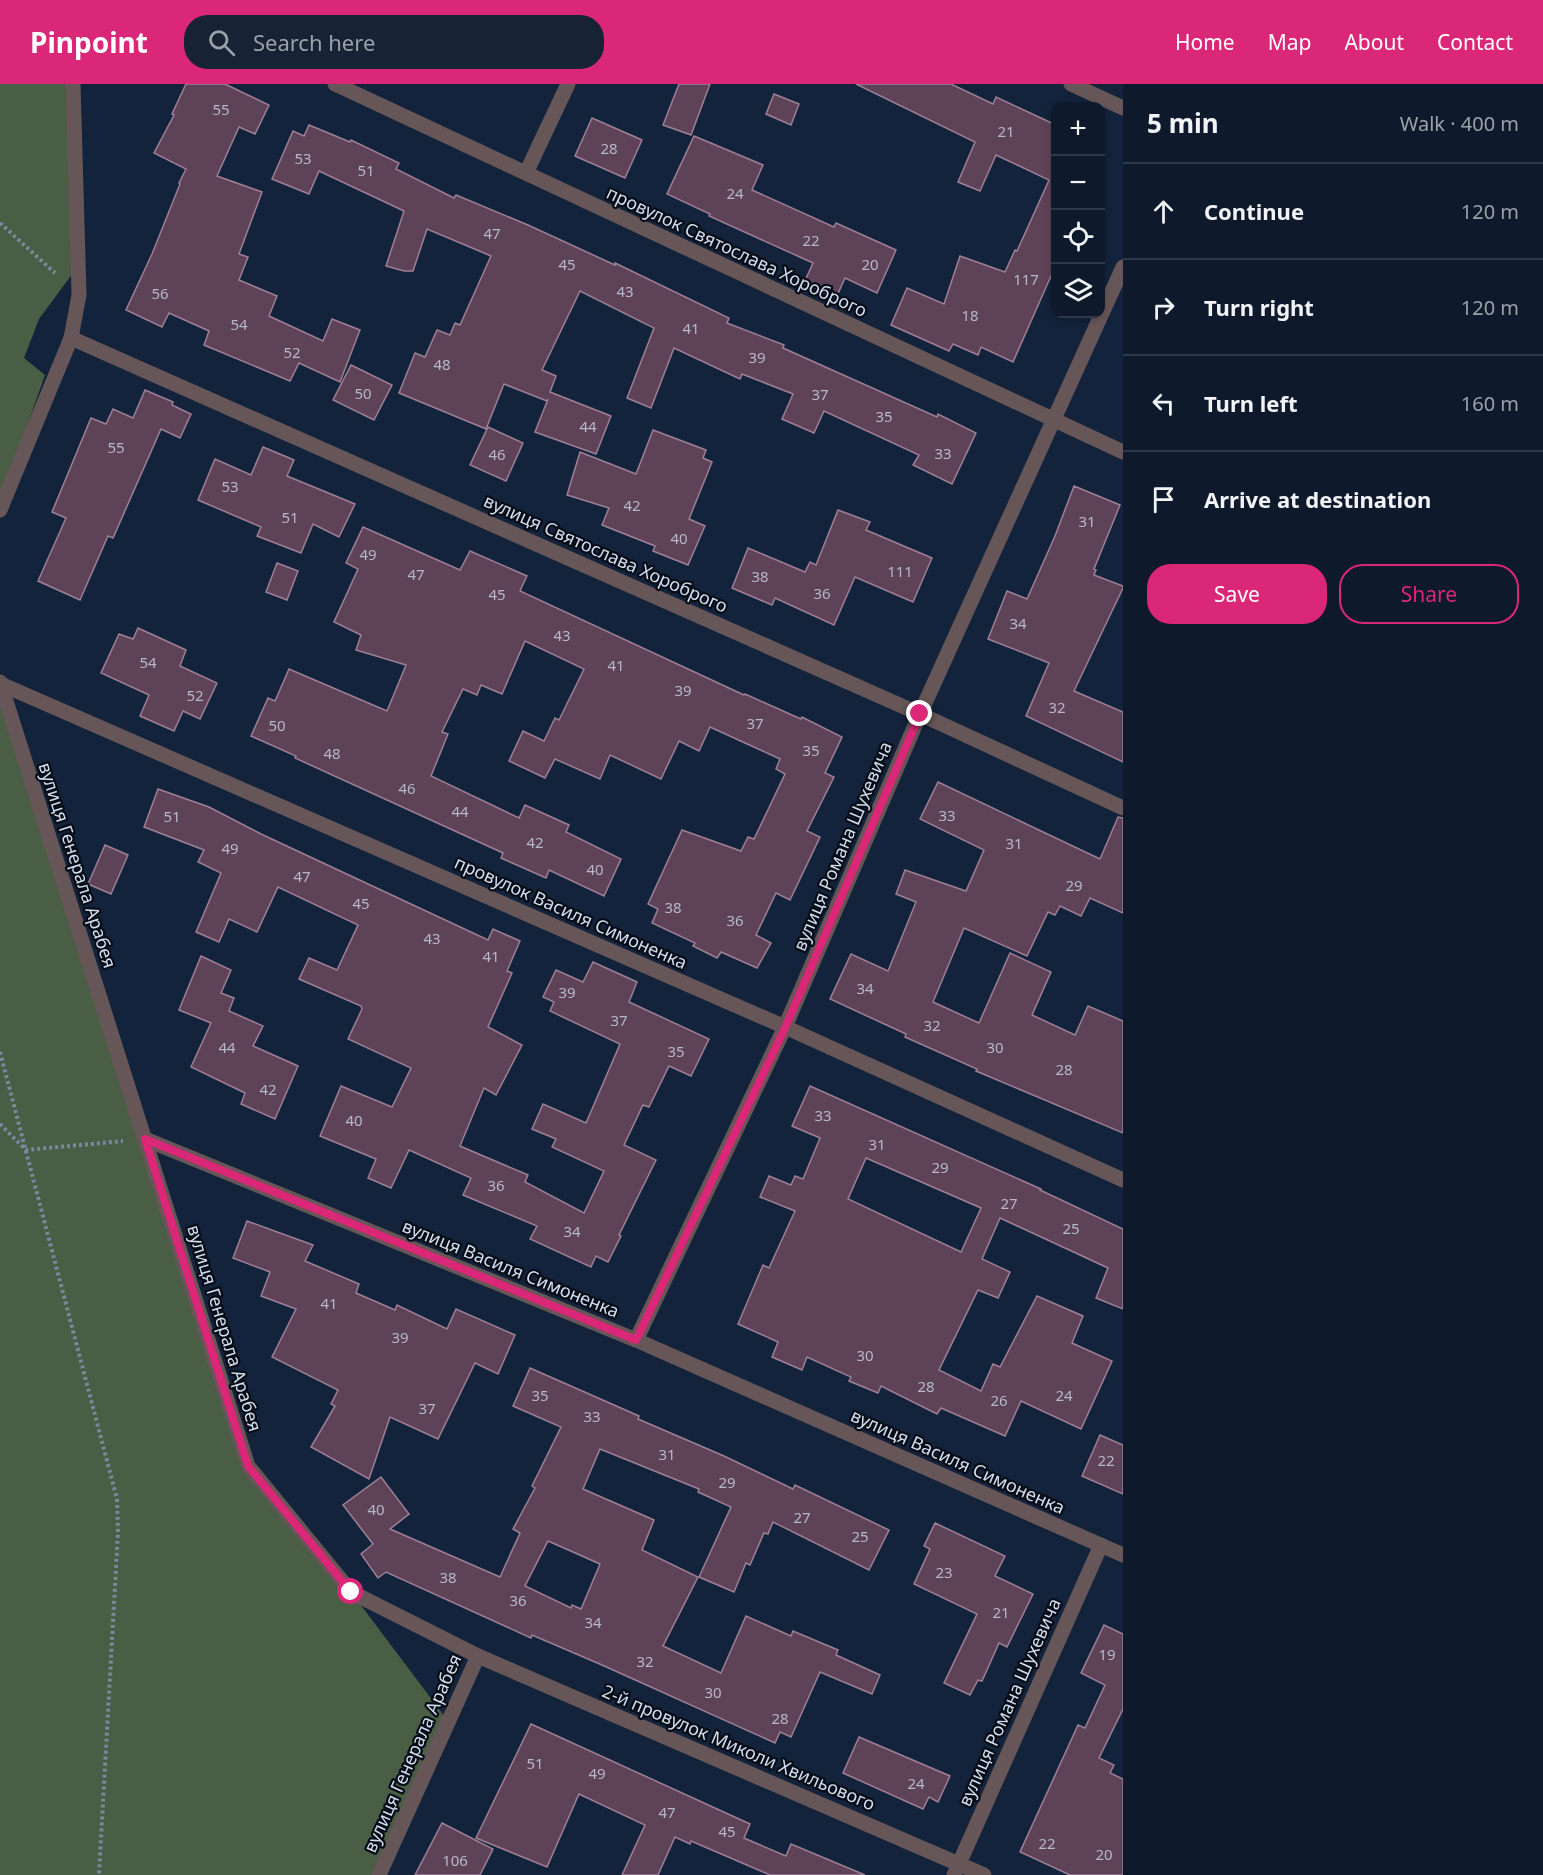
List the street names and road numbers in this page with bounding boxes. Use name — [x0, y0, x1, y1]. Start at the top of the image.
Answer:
street label: провулок Святослава Хороброго — [603, 180, 871, 322]
street label: вулиця Святослава Хороброго — [480, 488, 732, 618]
street label: вулиця Романа Шухевича — [787, 738, 897, 954]
street label: вулиця Генерала Арабея — [33, 759, 123, 971]
street label: провулок Василя Симоненка — [451, 850, 691, 974]
street label: вулиця Василя Симоненка — [399, 1213, 623, 1323]
street label: вулиця Генерала Арабея — [182, 1222, 268, 1434]
street label: вулиця Василя Симоненка — [847, 1403, 1069, 1519]
street label: вулиця Романа Шухевича — [952, 1594, 1066, 1810]
street label: вулиця Генерала Арабея — [357, 1650, 467, 1856]
street label: 2-й провулок Миколи Хвильового — [599, 1678, 879, 1816]

